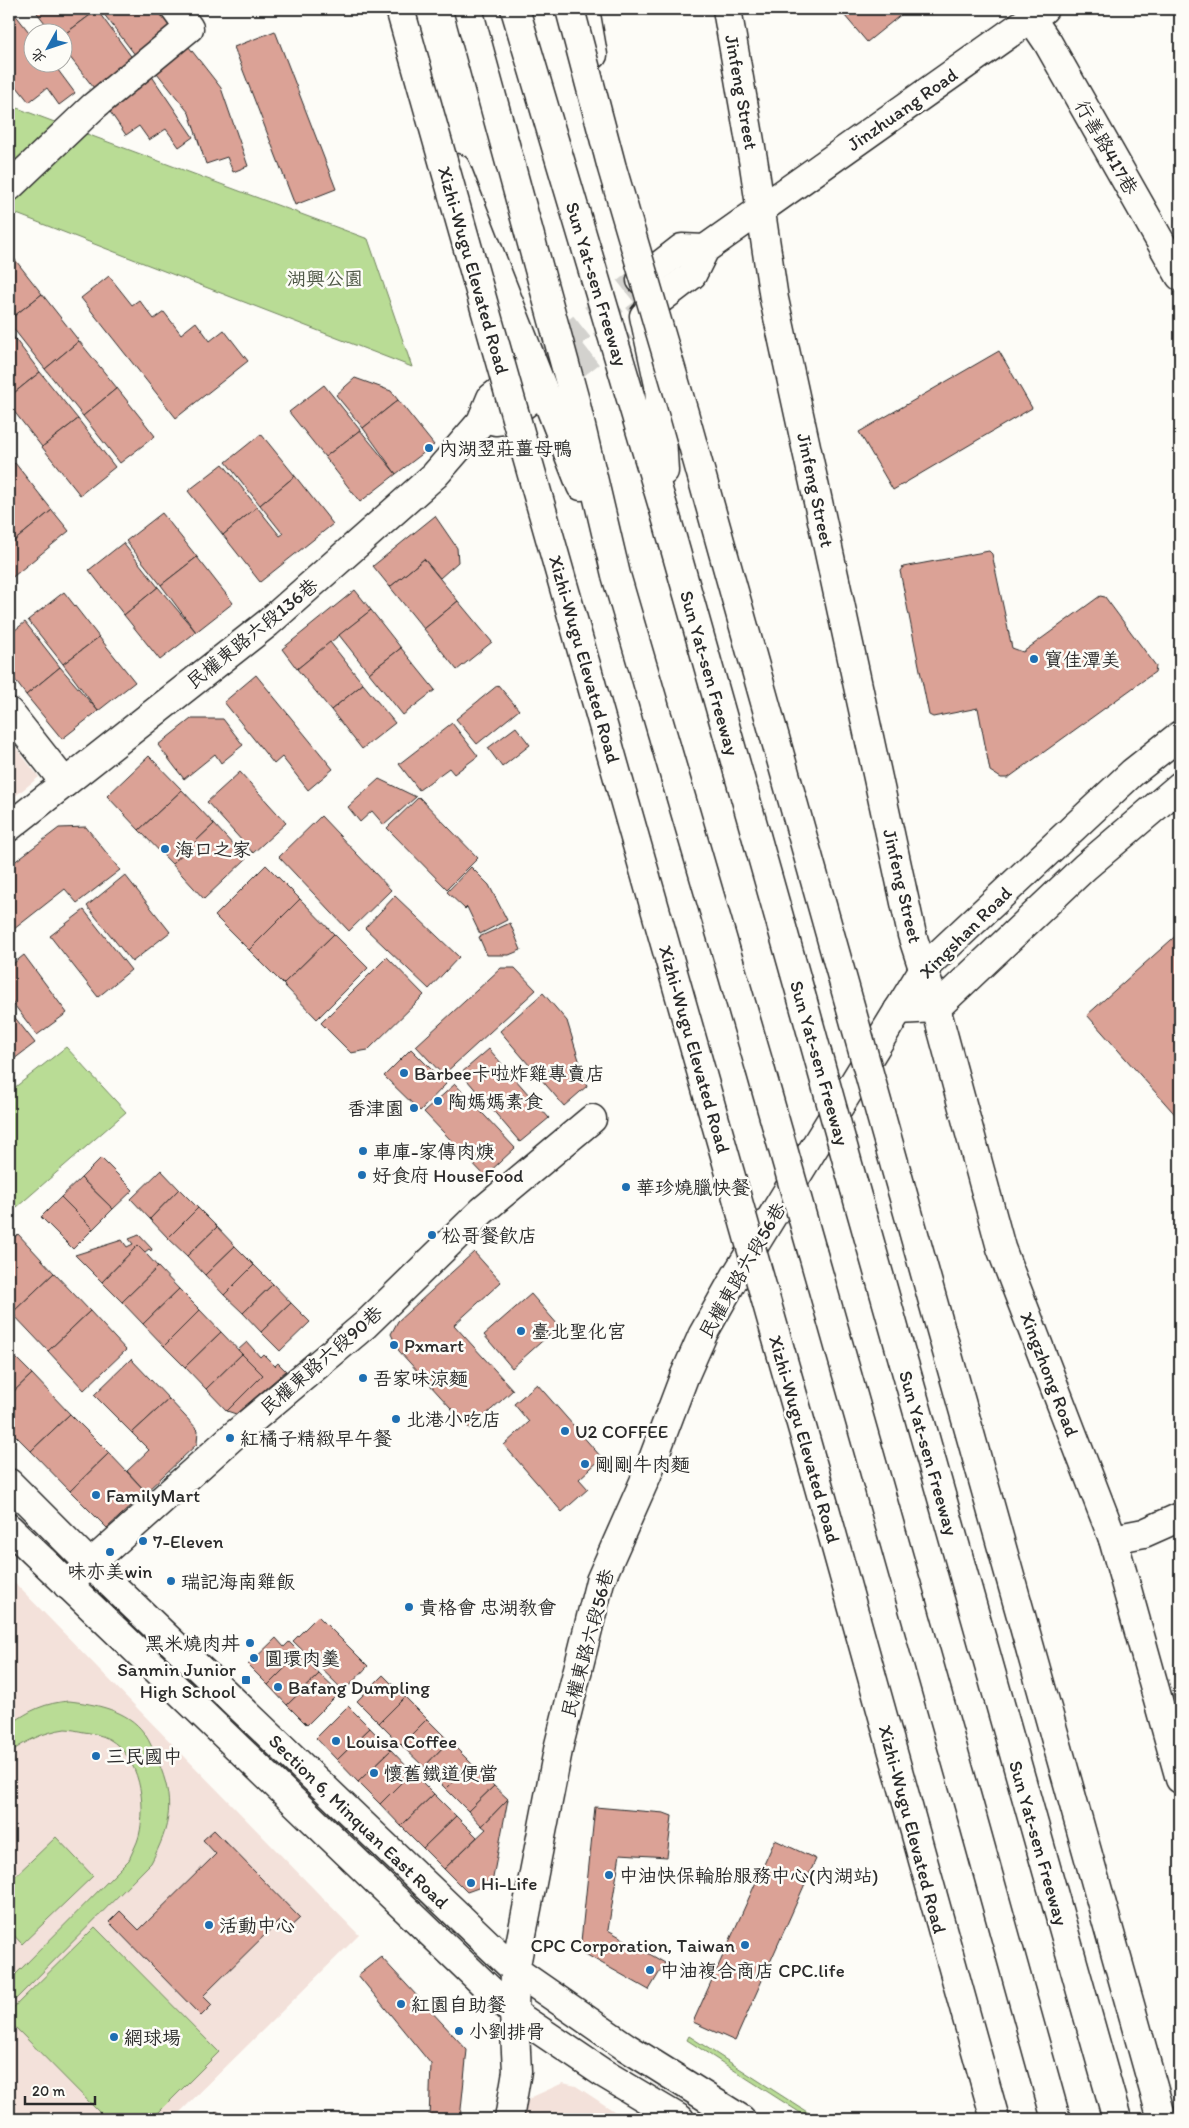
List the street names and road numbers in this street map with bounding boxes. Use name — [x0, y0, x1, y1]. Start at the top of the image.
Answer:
street label: Jinfeng Street — [720, 33, 763, 151]
street label: Jinzhuang Road — [843, 63, 962, 156]
street label: 行善路417巷 — [1070, 96, 1143, 199]
street label: Xizhi-Wugu Elevated Road — [433, 164, 514, 377]
street label: Sun Yat-sen Freeway — [561, 199, 632, 369]
street label: Jinfeng Street — [792, 431, 839, 549]
street label: Xizhi-Wugu Elevated Road — [544, 553, 625, 766]
street label: 民權東路六段136巷 — [182, 573, 323, 693]
street label: Sun Yat-sen Freeway — [675, 588, 744, 758]
street label: Jinfeng Street — [878, 827, 927, 945]
street label: Xingshan Road — [914, 881, 1017, 983]
street label: Xizhi-Wugu Elevated Road — [654, 943, 735, 1156]
street label: Sun Yat-sen Freeway — [785, 978, 854, 1148]
street label: 民權東路六段56巷 — [694, 1198, 791, 1342]
street label: 民權東路六段90巷 — [255, 1301, 387, 1420]
street label: Xingzhong Road — [1015, 1309, 1084, 1440]
street label: Xizhi-Wugu Elevated Road — [764, 1333, 845, 1546]
street label: Sun Yat-sen Freeway — [894, 1368, 963, 1538]
street label: 民權東路六段56巷 — [557, 1566, 618, 1720]
street label: Xizhi-Wugu Elevated Road — [874, 1722, 951, 1936]
street label: Section 6, Minquan East Road — [264, 1729, 454, 1914]
street label: Sun Yat-sen Freeway — [1004, 1758, 1073, 1928]

